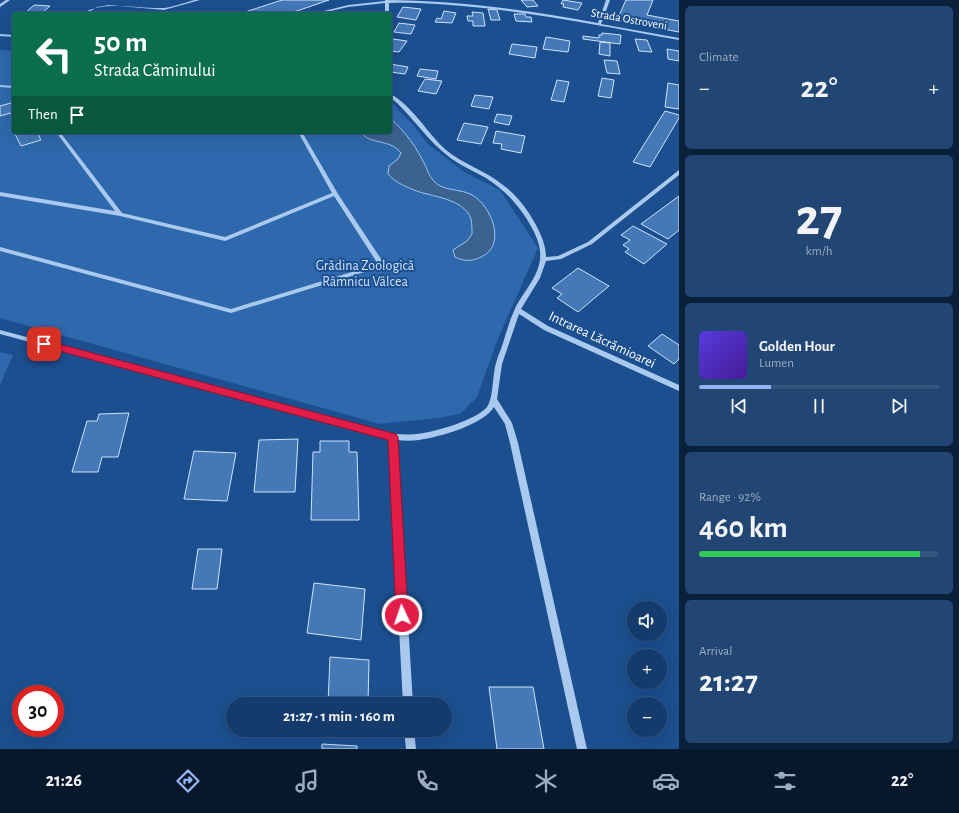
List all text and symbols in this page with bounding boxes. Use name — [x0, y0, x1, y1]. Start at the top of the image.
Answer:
street label: Strada Ostroveni — [590, 6, 668, 32]
icon: left — [28, 28, 80, 80]
text: 50 m — [94, 29, 148, 57]
text: Climate — [699, 51, 738, 64]
text: Strada Căminului — [94, 62, 215, 80]
text: 22° — [800, 73, 838, 103]
text: − — [699, 77, 710, 99]
text: + — [928, 77, 939, 99]
icon: arrive — [66, 104, 88, 126]
text: Then — [28, 107, 58, 122]
text: 27 — [796, 192, 842, 244]
text: km/h — [806, 245, 832, 258]
park label: Grădina Zoologică Râmnicu Vâlcea — [316, 259, 415, 289]
street label: Intrarea Lăcrămioarei — [546, 309, 658, 371]
pin — [27, 327, 61, 361]
icon: arrive — [33, 333, 55, 355]
text: Golden Hour — [759, 339, 835, 354]
text: Lumen — [759, 357, 794, 370]
icon: previous — [728, 395, 750, 417]
icon: pause — [808, 395, 830, 417]
icon: next — [888, 395, 910, 417]
text: Range · 92% — [699, 491, 761, 504]
text: 460 km — [699, 513, 788, 543]
position arrow — [381, 594, 423, 636]
map controls — [627, 601, 667, 737]
button: sound — [627, 601, 667, 641]
text: Arrival — [699, 645, 732, 658]
button: + — [627, 649, 667, 689]
text: 21:27 — [699, 667, 758, 697]
speed limit sign: 30 — [12, 685, 64, 737]
button: − — [627, 697, 667, 737]
text: 21:27 · 1 min · 160 m — [283, 709, 395, 724]
icon: directions — [174, 767, 202, 795]
icon: music — [293, 767, 321, 795]
icon: phone — [413, 767, 441, 795]
icon: climate — [532, 767, 560, 795]
icon: car — [652, 767, 680, 795]
icon: filters — [771, 767, 799, 795]
text: 21:26 — [46, 772, 82, 790]
text: 22° — [891, 772, 913, 790]

